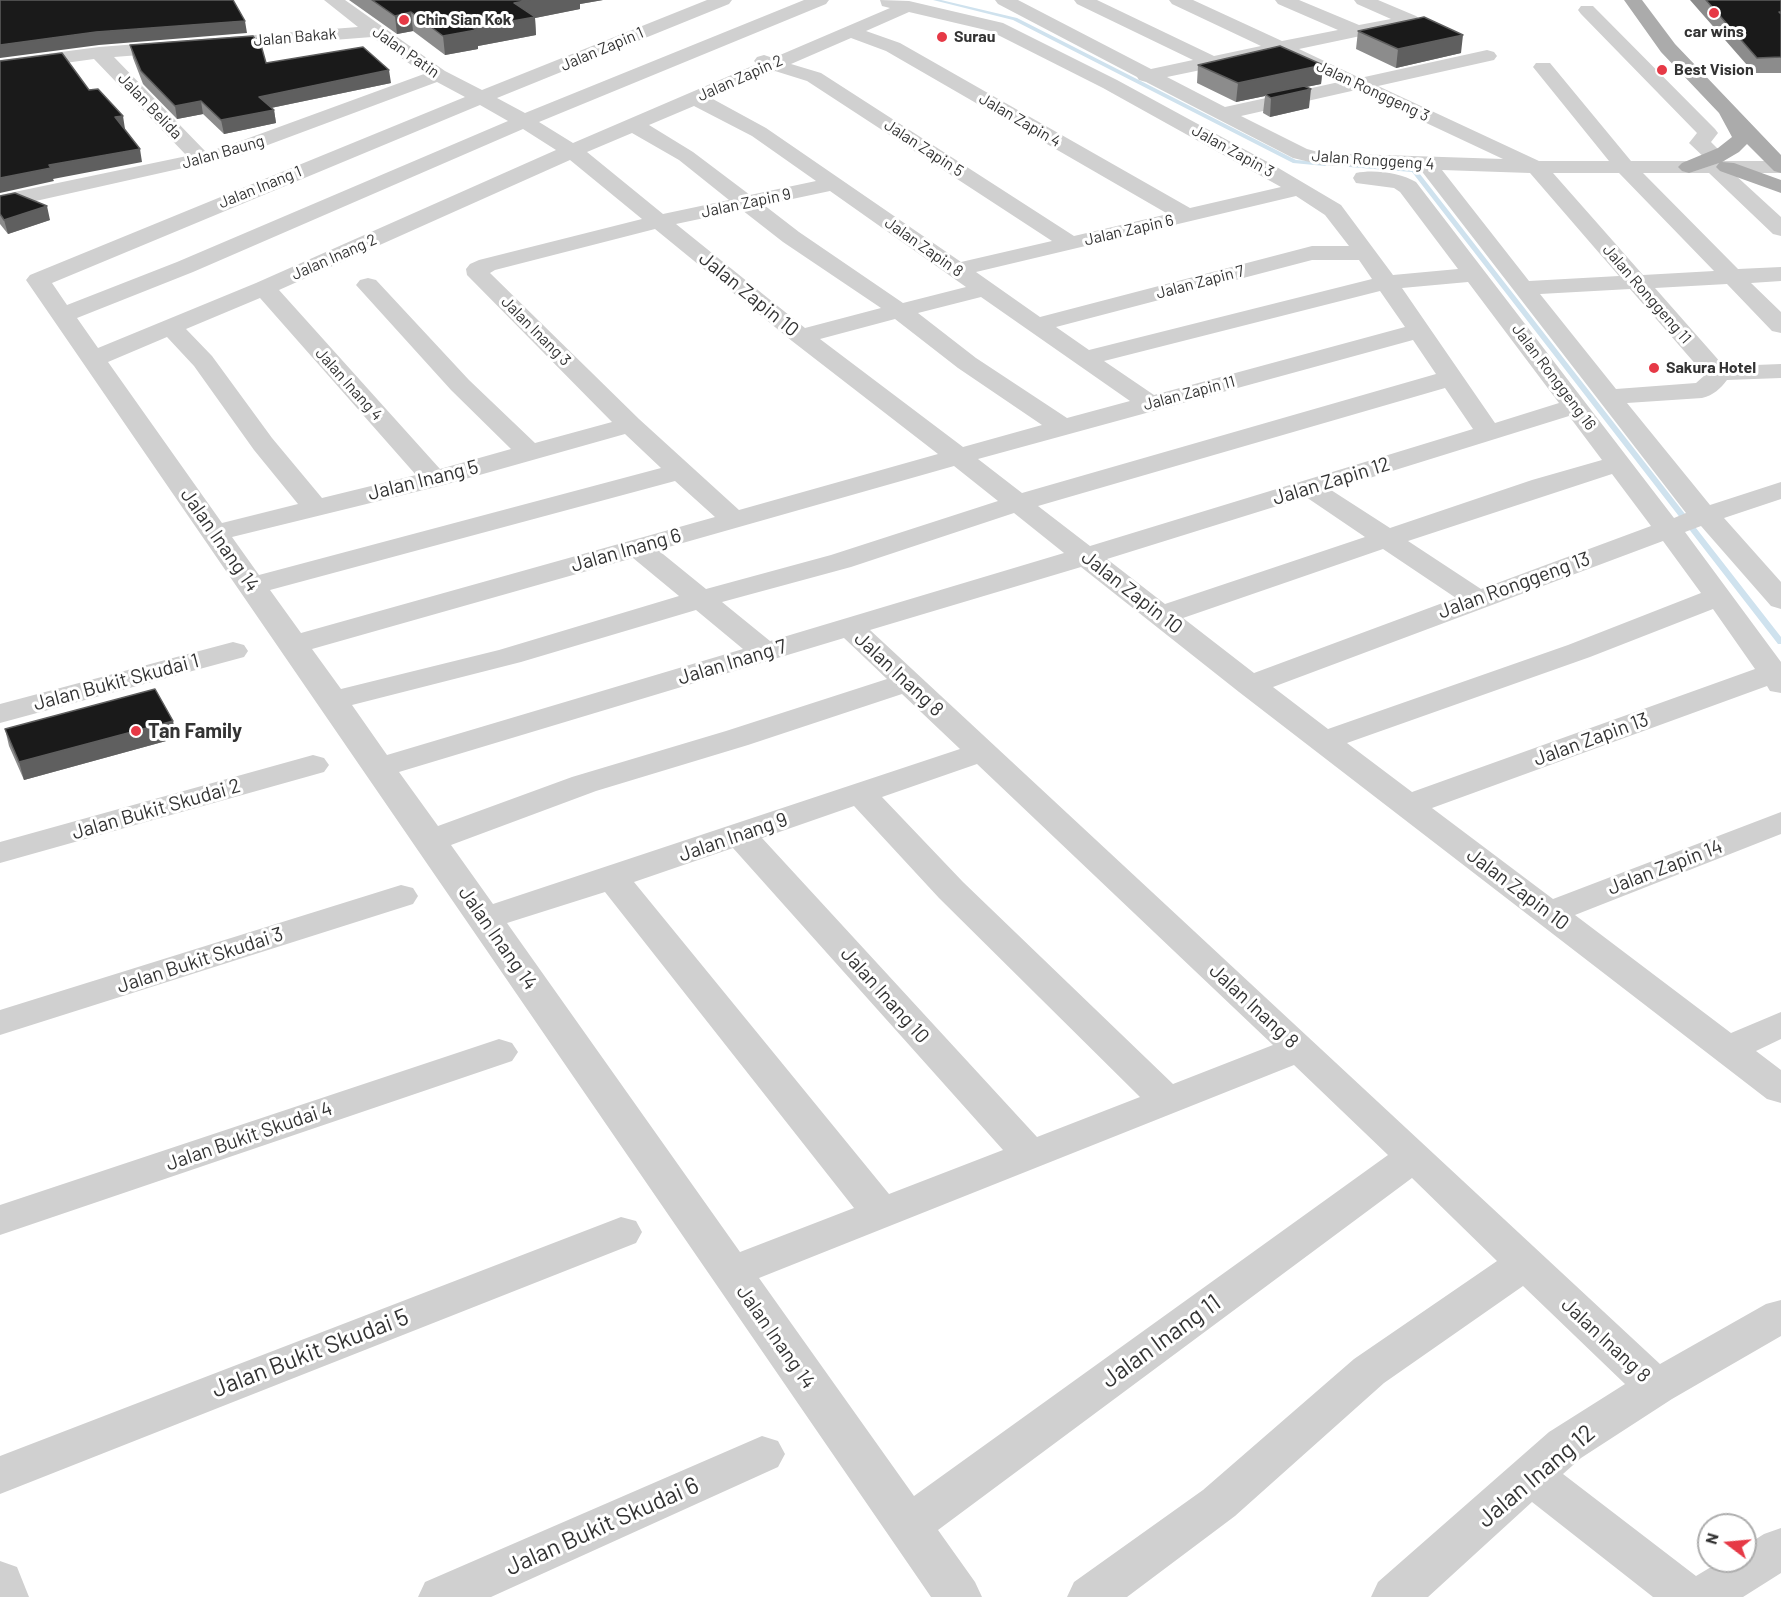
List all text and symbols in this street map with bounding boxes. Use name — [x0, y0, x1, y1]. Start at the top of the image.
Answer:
marker: car wins — [1707, 6, 1721, 20]
place label: Chin Sian Kok — [416, 10, 511, 30]
marker: Chin Sian Kok — [397, 13, 411, 27]
street label: Jalan Patin — [369, 22, 443, 82]
place label: car wins — [1684, 22, 1744, 42]
street label: Jalan Zapin 1 — [558, 23, 646, 75]
street label: Jalan Bakak — [253, 24, 337, 50]
place label: Surau — [954, 27, 995, 47]
marker: Surau — [935, 30, 949, 44]
street label: Jalan Zapin 2 — [694, 51, 786, 105]
street label: Jalan Ronggeng 3 — [1313, 56, 1433, 126]
place label: Best Vision — [1674, 60, 1754, 80]
marker: Best Vision — [1655, 63, 1669, 77]
street label: Jalan Belida — [114, 69, 186, 143]
street label: Jalan Zapin 4 — [976, 89, 1064, 151]
street label: Jalan Zapin 5 — [881, 115, 967, 181]
street label: Jalan Zapin 3 — [1189, 121, 1277, 181]
street label: Jalan Baung — [180, 131, 266, 173]
street label: Jalan Ronggeng 4 — [1311, 146, 1435, 174]
street label: Jalan Inang 1 — [216, 162, 304, 212]
street label: Jalan Zapin 9 — [699, 184, 793, 222]
street label: Jalan Zapin 6 — [1082, 210, 1176, 250]
street label: Jalan Zapin 8 — [881, 213, 967, 281]
street label: Jalan Inang 2 — [289, 230, 379, 284]
street label: Jalan Ronggeng 11 — [1599, 240, 1695, 348]
street label: Jalan Zapin 10 — [694, 246, 804, 342]
street label: Jalan Zapin 7 — [1154, 261, 1246, 303]
street label: Jalan Inang 3 — [497, 292, 575, 370]
street label: Jalan Ronggeng 16 — [1508, 320, 1600, 434]
street label: Jalan Inang 4 — [311, 344, 387, 424]
place label: Sakura Hotel — [1666, 358, 1756, 378]
marker: Sakura Hotel — [1647, 361, 1661, 375]
street label: Jalan Zapin 11 — [1141, 372, 1237, 414]
street label: Jalan Zapin 12 — [1270, 452, 1392, 510]
street label: Jalan Inang 5 — [365, 455, 481, 505]
street label: Jalan Inang 14 — [175, 484, 265, 596]
street label: Jalan Inang 6 — [568, 523, 684, 577]
street label: Jalan Zapin 10 — [1077, 545, 1187, 639]
street label: Jalan Ronggeng 13 — [1435, 546, 1593, 624]
street label: Jalan Inang 8 — [849, 627, 949, 721]
street label: Jalan Inang 7 — [675, 634, 789, 690]
street label: Jalan Bukit Skudai 1 — [31, 648, 201, 716]
street label: Jalan Zapin 13 — [1530, 707, 1652, 771]
place label: Tan Family — [148, 719, 242, 743]
marker: Tan Family — [129, 724, 143, 738]
street label: Jalan Bukit Skudai 2 — [69, 773, 243, 845]
street label: Jalan Inang 9 — [675, 807, 791, 867]
street label: Jalan Zapin 14 — [1604, 834, 1726, 900]
street label: Jalan Zapin 10 — [1462, 843, 1574, 935]
street label: Jalan Inang 14 — [453, 882, 543, 994]
street label: Jalan Bukit Skudai 3 — [114, 922, 286, 998]
street label: Jalan Inang 10 — [835, 942, 935, 1048]
street label: Jalan Inang 8 — [1204, 959, 1304, 1053]
street label: Jalan Bukit Skudai 4 — [163, 1096, 335, 1176]
street label: Jalan Inang 14 — [731, 1281, 821, 1393]
street label: Jalan Inang 11 — [1096, 1288, 1226, 1394]
street label: Jalan Inang 8 — [1556, 1293, 1656, 1387]
street label: Jalan Bukit Skudai 5 — [208, 1302, 412, 1404]
street label: Jalan Inang 12 — [1471, 1418, 1601, 1534]
street label: Jalan Bukit Skudai 6 — [501, 1470, 703, 1582]
north arrow — [1697, 1513, 1757, 1573]
text: N — [1701, 1531, 1722, 1546]

